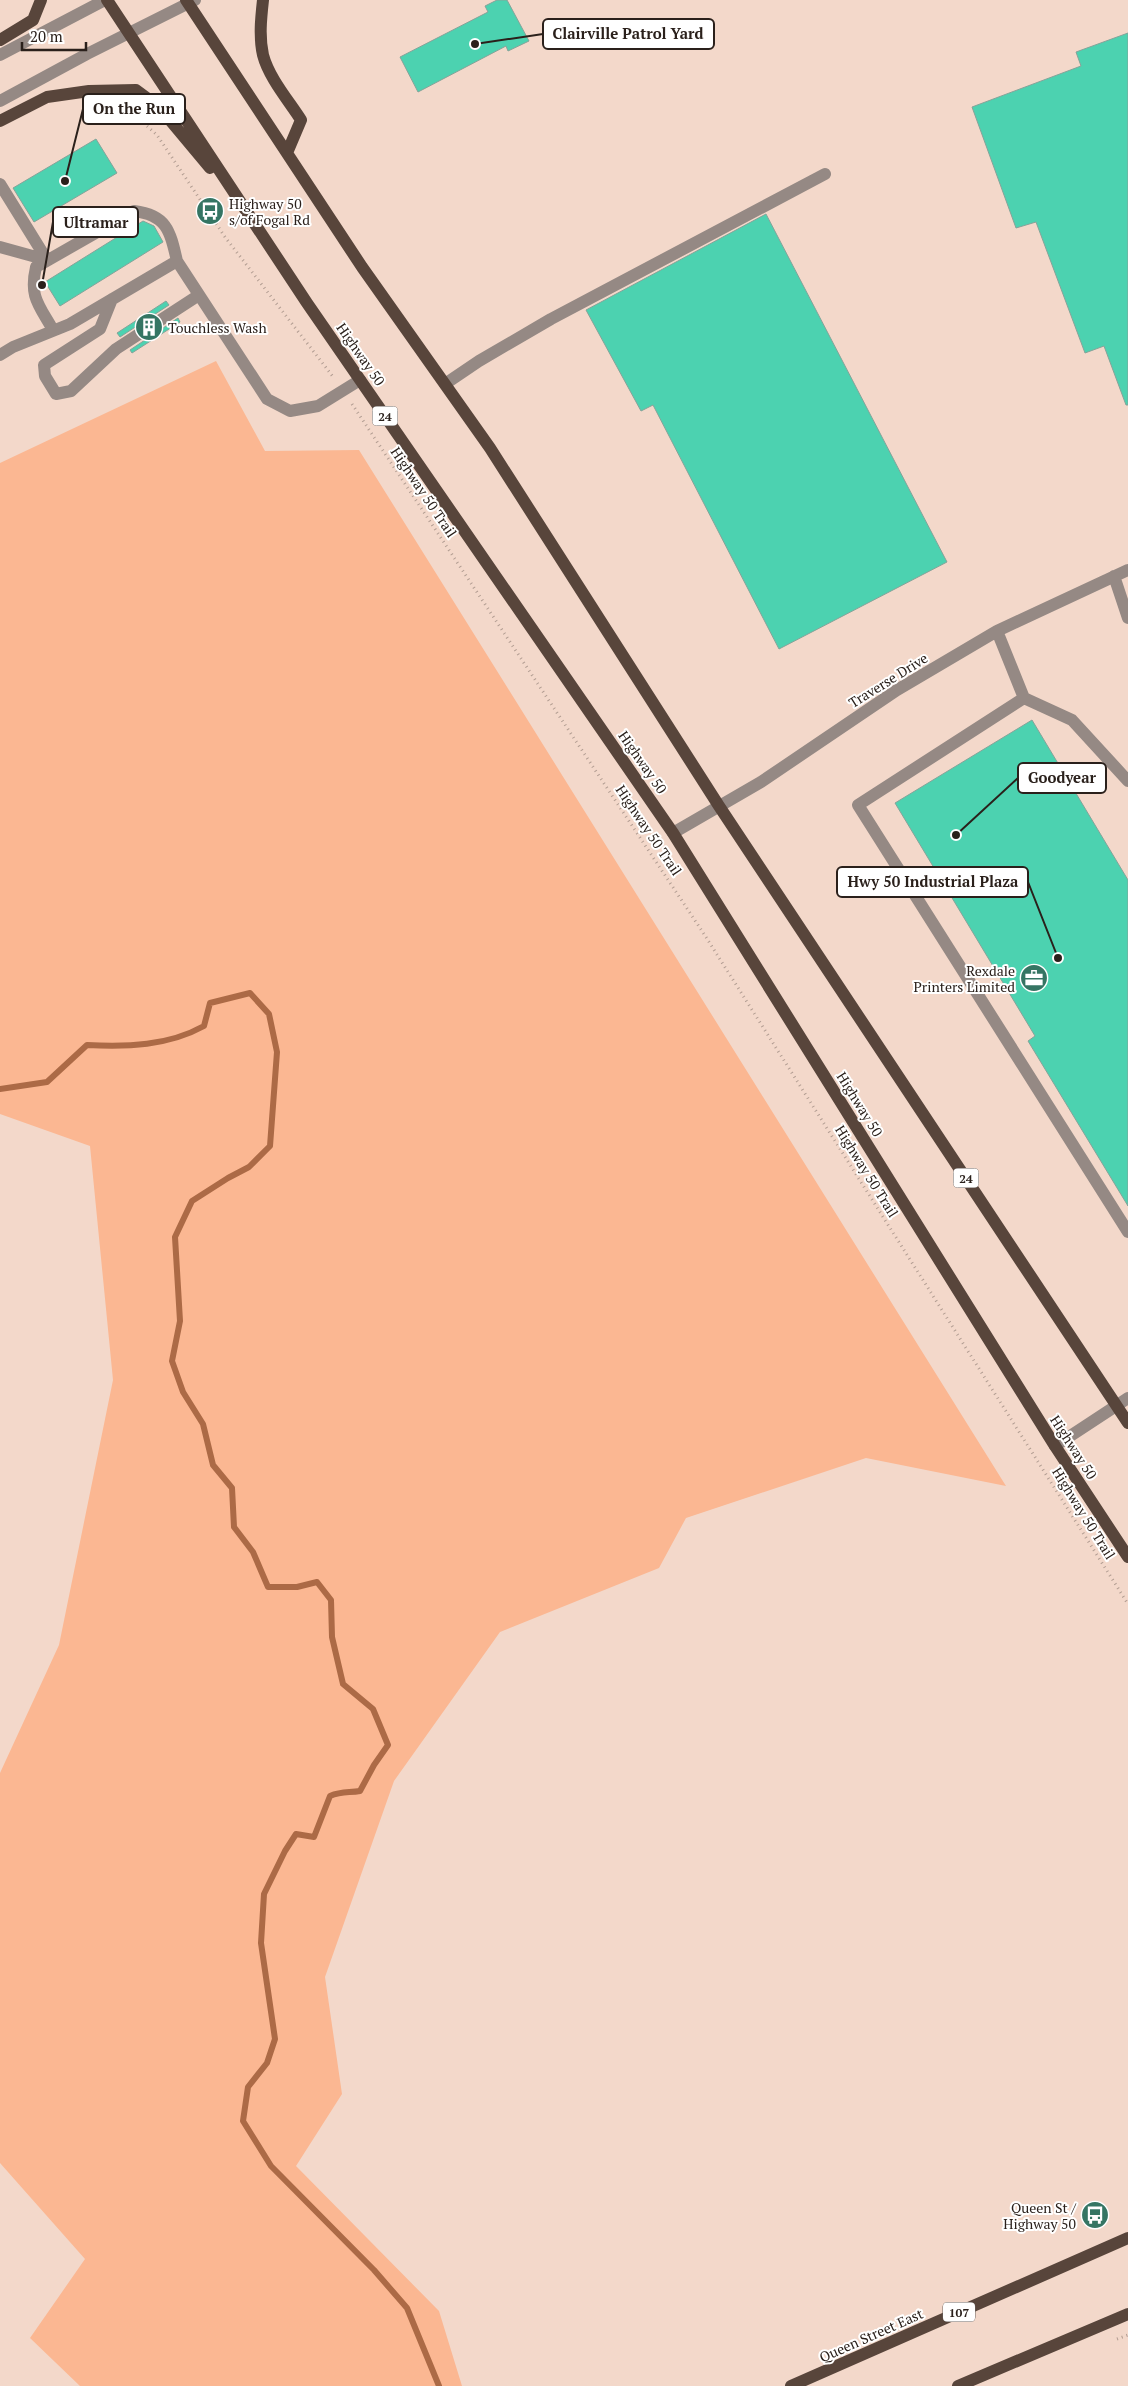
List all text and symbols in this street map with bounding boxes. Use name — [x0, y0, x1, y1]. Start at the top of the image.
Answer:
callout: Clairville Patrol Yard — [543, 19, 714, 49]
scale bar — [22, 20, 86, 52]
text: Clairville Patrol Yard — [552, 23, 704, 43]
text: 20 m — [30, 26, 63, 46]
callout: On the Run — [83, 94, 185, 124]
text: On the Run — [93, 98, 175, 118]
place label: Highway 50 s/of Fogal Rd — [229, 194, 310, 229]
bus stop icon: Highway 50 s/of Fogal Rd — [195, 196, 225, 226]
callout: Ultramar — [53, 207, 138, 237]
text: Ultramar — [63, 212, 129, 232]
building icon: Touchless Wash — [134, 312, 164, 342]
place label: Touchless Wash — [168, 318, 267, 337]
street label: Highway 50 — [332, 319, 390, 389]
road number: 24 — [372, 406, 398, 426]
street label: Highway 50 Trail — [387, 443, 461, 541]
street label: Traverse Drive — [845, 648, 931, 712]
street label: Highway 50 — [614, 727, 672, 797]
callout: Goodyear — [1018, 763, 1106, 793]
text: Goodyear — [1028, 767, 1097, 787]
street label: Highway 50 Trail — [612, 781, 686, 879]
callout: Hwy 50 Industrial Plaza — [837, 867, 1028, 897]
text: Hwy 50 Industrial Plaza — [848, 871, 1019, 891]
place label: Rexdale Printers Limited — [913, 961, 1015, 996]
office icon: Rexdale Printers Limited — [1019, 963, 1049, 993]
street label: Highway 50 — [833, 1068, 887, 1140]
street label: Highway 50 Trail — [831, 1121, 903, 1221]
road number: 24 — [954, 1168, 978, 1188]
street label: Highway 50 — [1046, 1411, 1102, 1483]
street label: Highway 50 Trail — [1048, 1463, 1120, 1563]
place label: Queen St / Highway 50 — [1003, 2198, 1077, 2233]
bus stop icon: Queen St / Highway 50 — [1080, 2200, 1110, 2230]
road number: 107 — [943, 2302, 975, 2322]
street label: Queen Street East — [816, 2303, 926, 2366]

